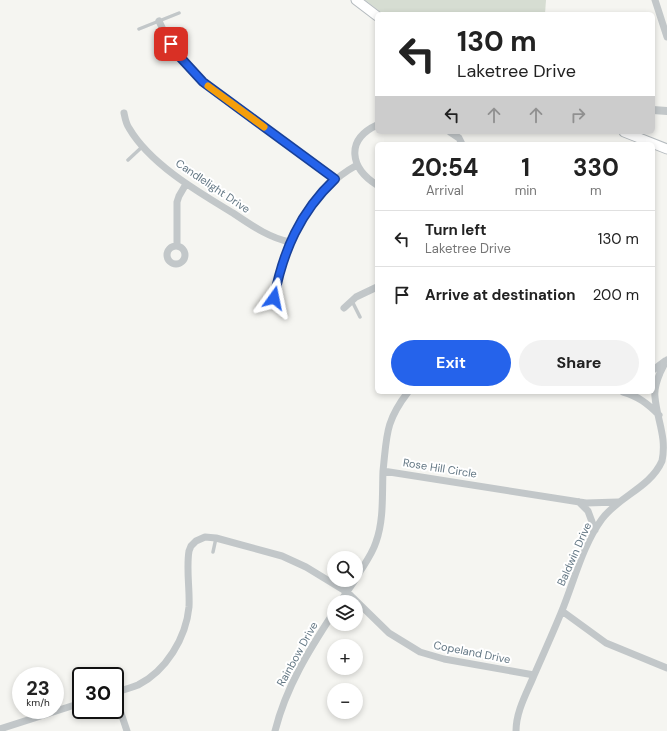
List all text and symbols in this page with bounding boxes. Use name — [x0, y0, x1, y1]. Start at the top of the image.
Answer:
text: 130 m — [457, 23, 537, 60]
pin — [154, 27, 188, 61]
icon: left — [391, 28, 443, 80]
icon: arrive — [160, 33, 182, 55]
text: Laketree Drive — [457, 59, 576, 83]
icon: left — [441, 104, 463, 126]
icon: ahead — [483, 104, 505, 126]
icon: ahead — [525, 104, 547, 126]
icon: right — [567, 104, 589, 126]
text: 20:54 — [411, 152, 478, 183]
text: 1 — [521, 152, 530, 183]
text: 330 — [573, 152, 619, 183]
street label: Candlelight Drive — [173, 156, 253, 216]
text: Arrival — [426, 182, 464, 199]
text: min — [515, 182, 537, 199]
text: m — [590, 182, 602, 199]
text: Turn left — [425, 220, 486, 240]
icon: left — [391, 228, 413, 250]
text: 130 m — [598, 229, 639, 249]
text: Laketree Drive — [425, 240, 511, 257]
position arrow — [253, 277, 295, 319]
icon: arrive — [391, 284, 413, 306]
text: Arrive at destination — [425, 285, 576, 305]
text: 200 m — [593, 285, 639, 305]
button: Exit — [391, 340, 511, 386]
button: Share — [519, 340, 639, 386]
street label: Rose Hill Circle — [402, 455, 478, 481]
street label: Baldwin Drive — [554, 520, 594, 588]
map controls — [327, 551, 363, 719]
button: search — [327, 551, 363, 587]
button: layers — [327, 595, 363, 631]
street label: Rainbow Drive — [273, 619, 321, 689]
street label: Copeland Drive — [432, 638, 512, 666]
button: + — [327, 639, 363, 675]
speed limit sign: 30 — [72, 667, 124, 719]
text: 23 — [26, 675, 50, 701]
button: − — [327, 683, 363, 719]
text: km/h — [26, 696, 50, 709]

